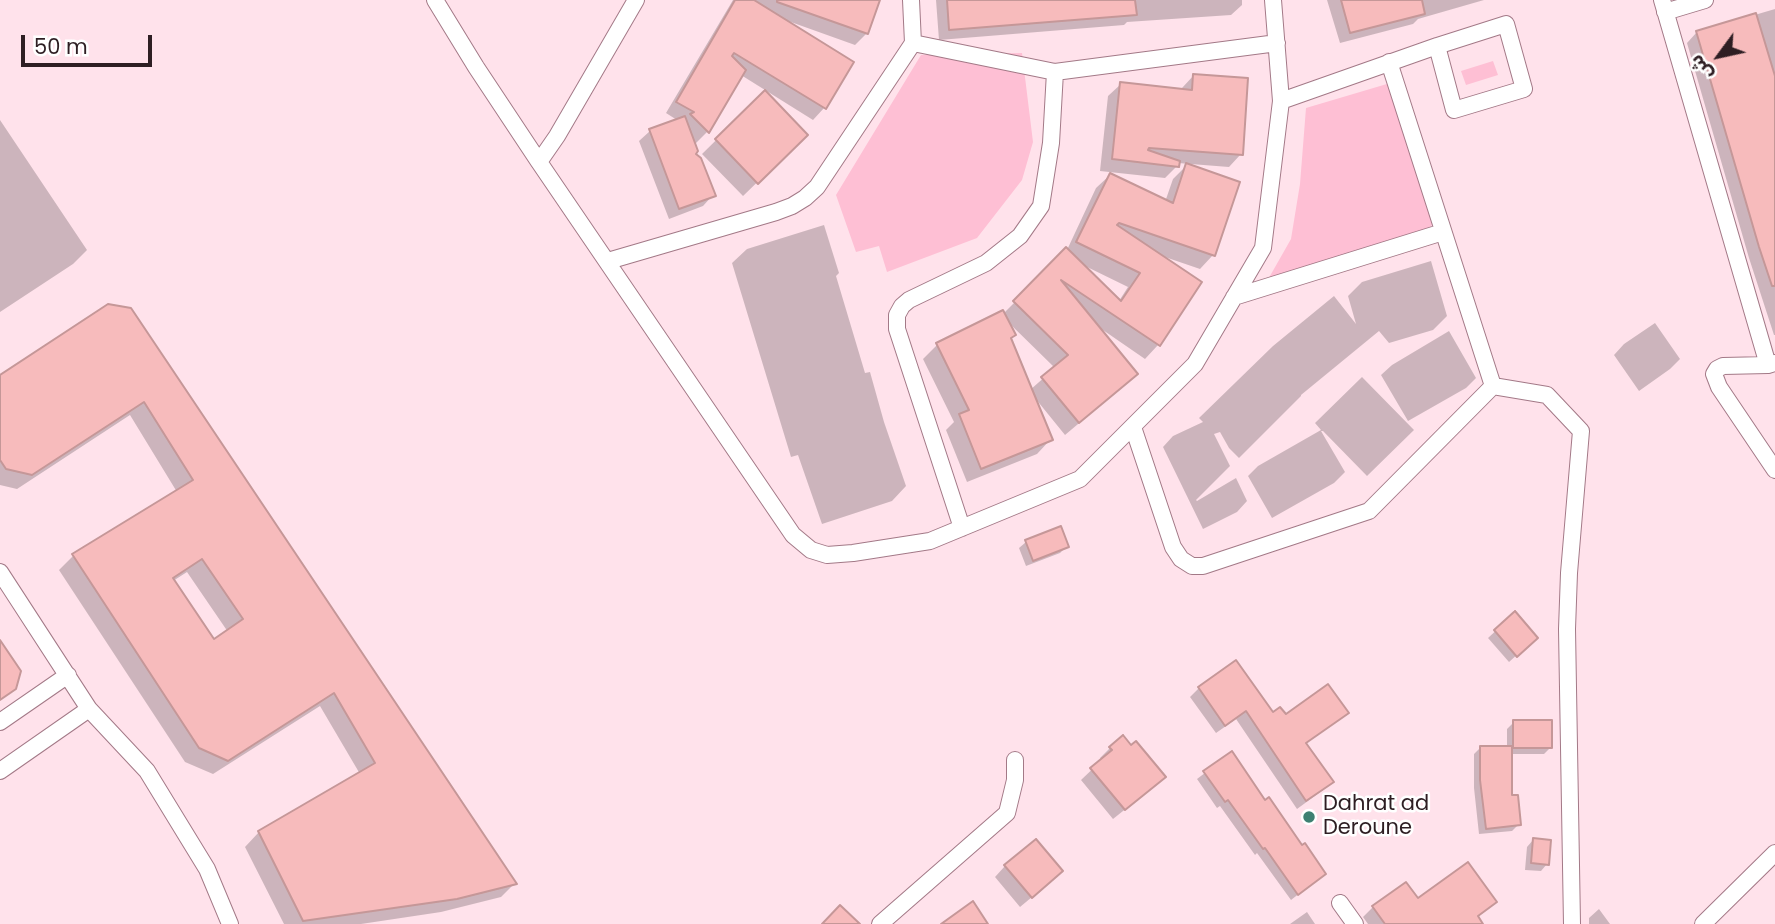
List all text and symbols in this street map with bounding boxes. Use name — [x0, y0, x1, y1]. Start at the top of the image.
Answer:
scale bar — [24, 21, 156, 65]
north arrow — [1684, 21, 1754, 91]
text: 50 m — [34, 32, 88, 61]
text: ش — [1683, 49, 1719, 86]
place label: Dahrat ad Deroune — [1323, 792, 1429, 842]
marker: Dahrat ad Deroune — [1301, 809, 1317, 825]

